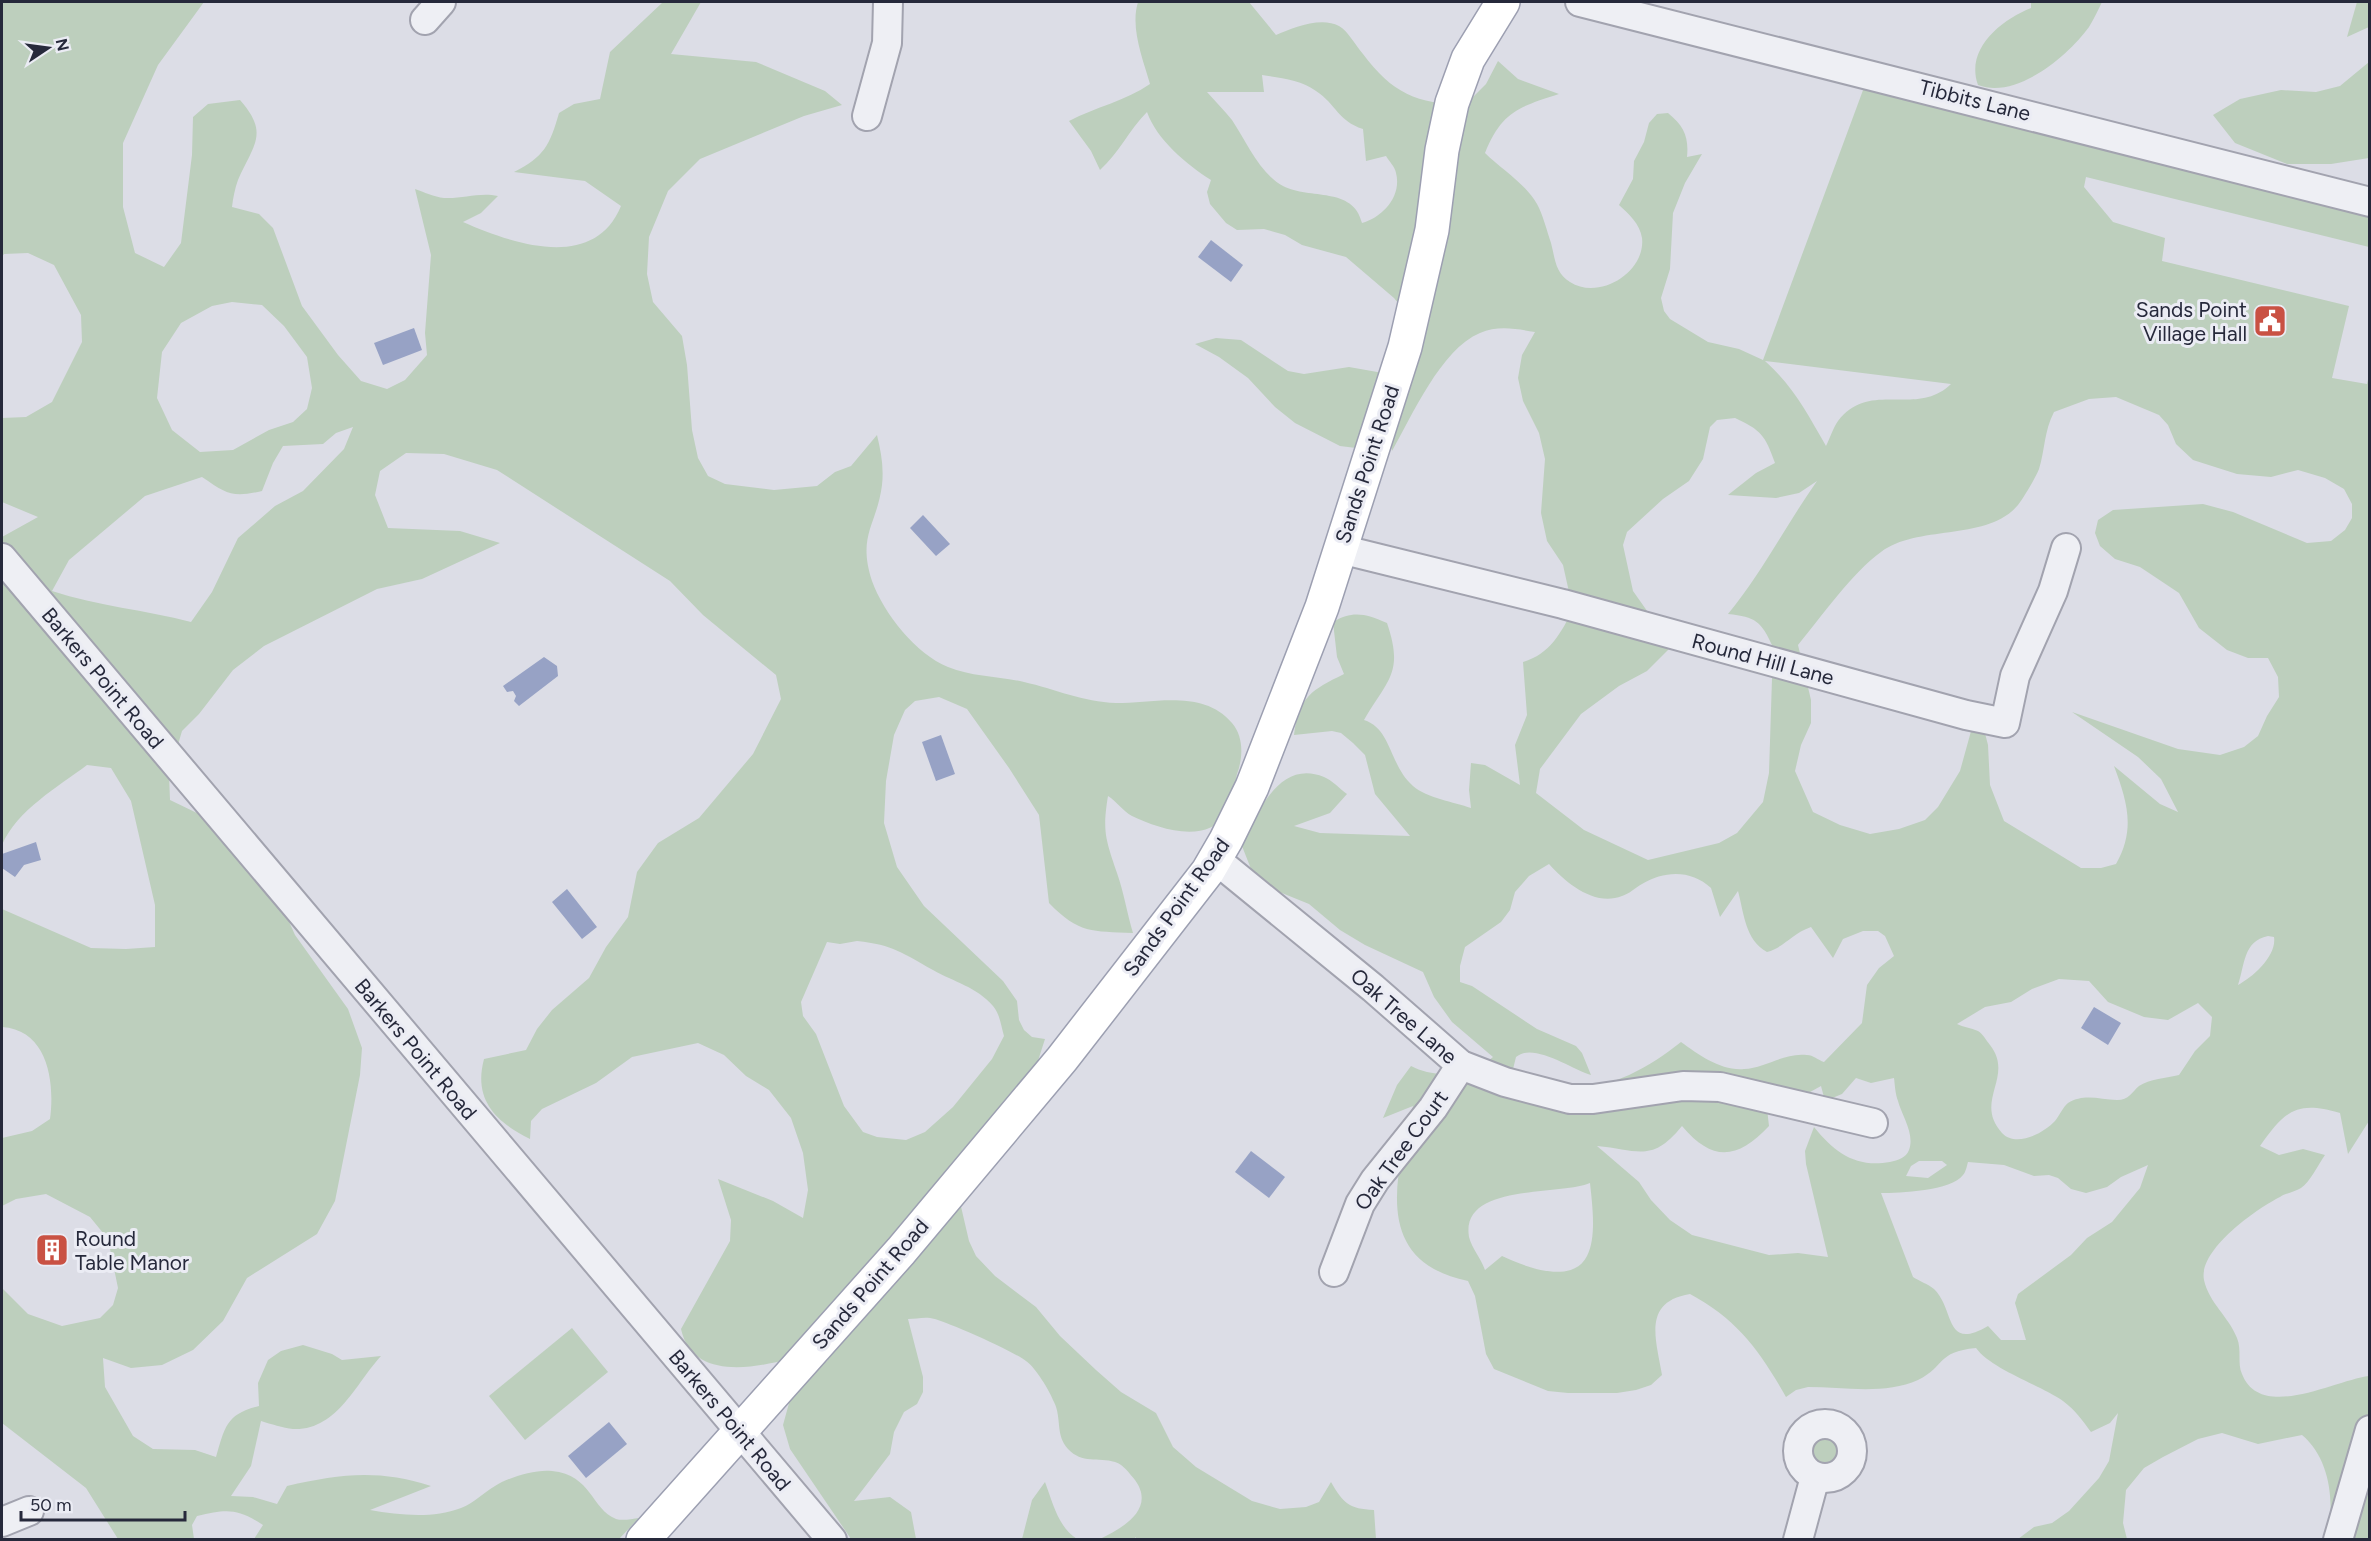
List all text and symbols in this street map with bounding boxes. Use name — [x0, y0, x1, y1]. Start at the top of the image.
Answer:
north arrow — [18, 18, 78, 78]
text: N — [51, 37, 73, 53]
street label: Tibbits Lane — [1917, 74, 2033, 126]
place label: Sands Point Village Hall — [2136, 297, 2247, 346]
public building icon: Sands Point Village Hall — [2252, 303, 2288, 339]
street label: Sands Point Road — [1330, 382, 1404, 546]
street label: Barkers Point Road — [37, 602, 169, 754]
street label: Round Hill Lane — [1689, 628, 1837, 690]
street label: Sands Point Road — [1117, 833, 1235, 981]
street label: Oak Tree Lane — [1346, 963, 1462, 1069]
street label: Barkers Point Road — [350, 973, 482, 1125]
street label: Oak Tree Court — [1349, 1085, 1453, 1215]
street label: Sands Point Road — [807, 1214, 933, 1354]
place label: Round Table Manor — [75, 1226, 189, 1275]
building icon: Round Table Manor — [34, 1232, 70, 1268]
street label: Barkers Point Road — [664, 1344, 796, 1496]
scale bar — [21, 1484, 184, 1522]
text: 50 m — [30, 1494, 72, 1516]

